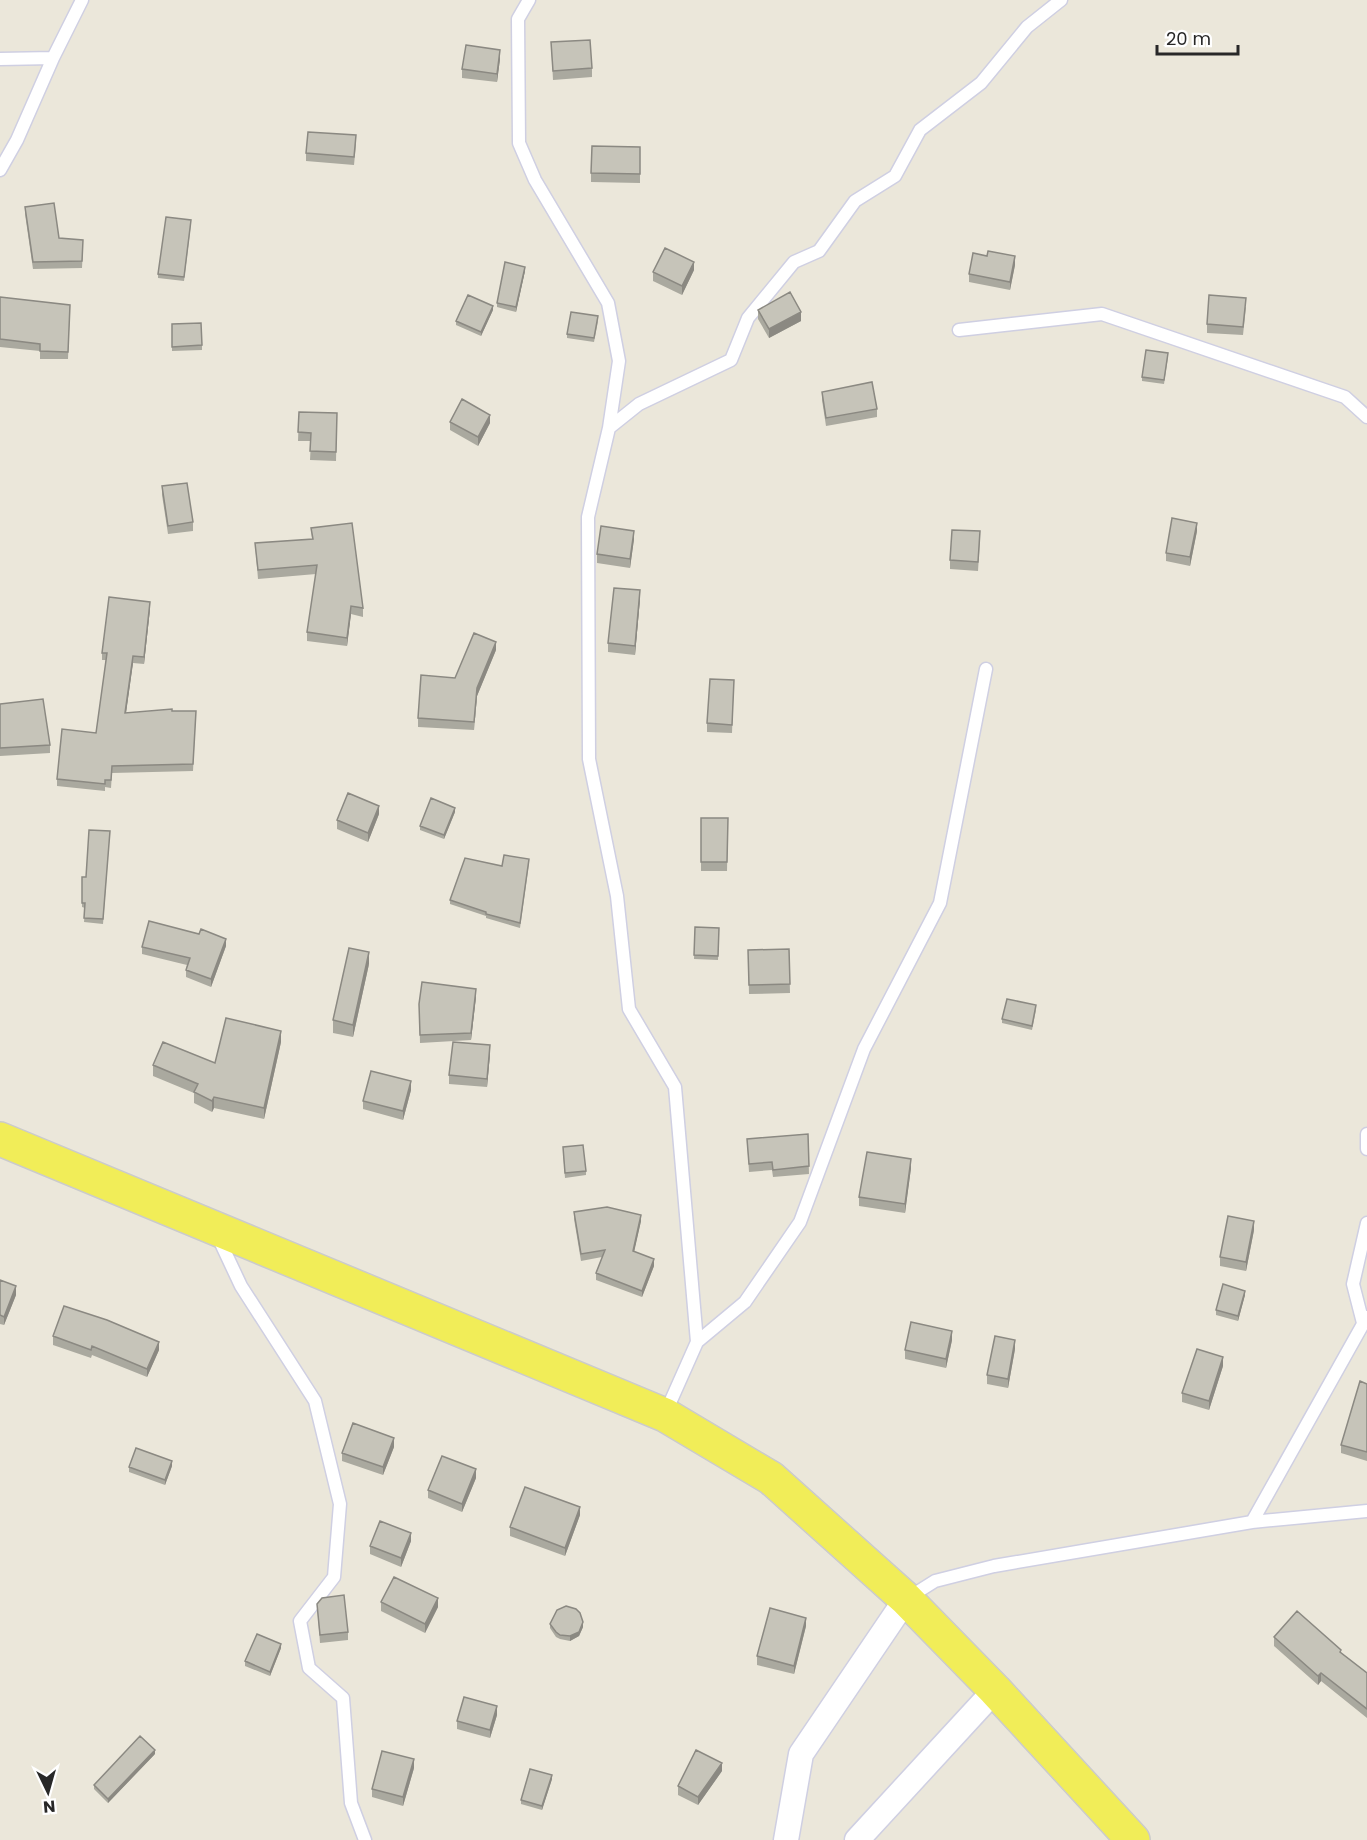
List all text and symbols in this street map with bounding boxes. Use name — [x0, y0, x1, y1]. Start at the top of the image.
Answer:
scale bar — [1157, 18, 1238, 56]
text: 20 m — [1166, 26, 1211, 51]
north arrow — [18, 1762, 78, 1822]
text: N — [42, 1794, 56, 1818]

